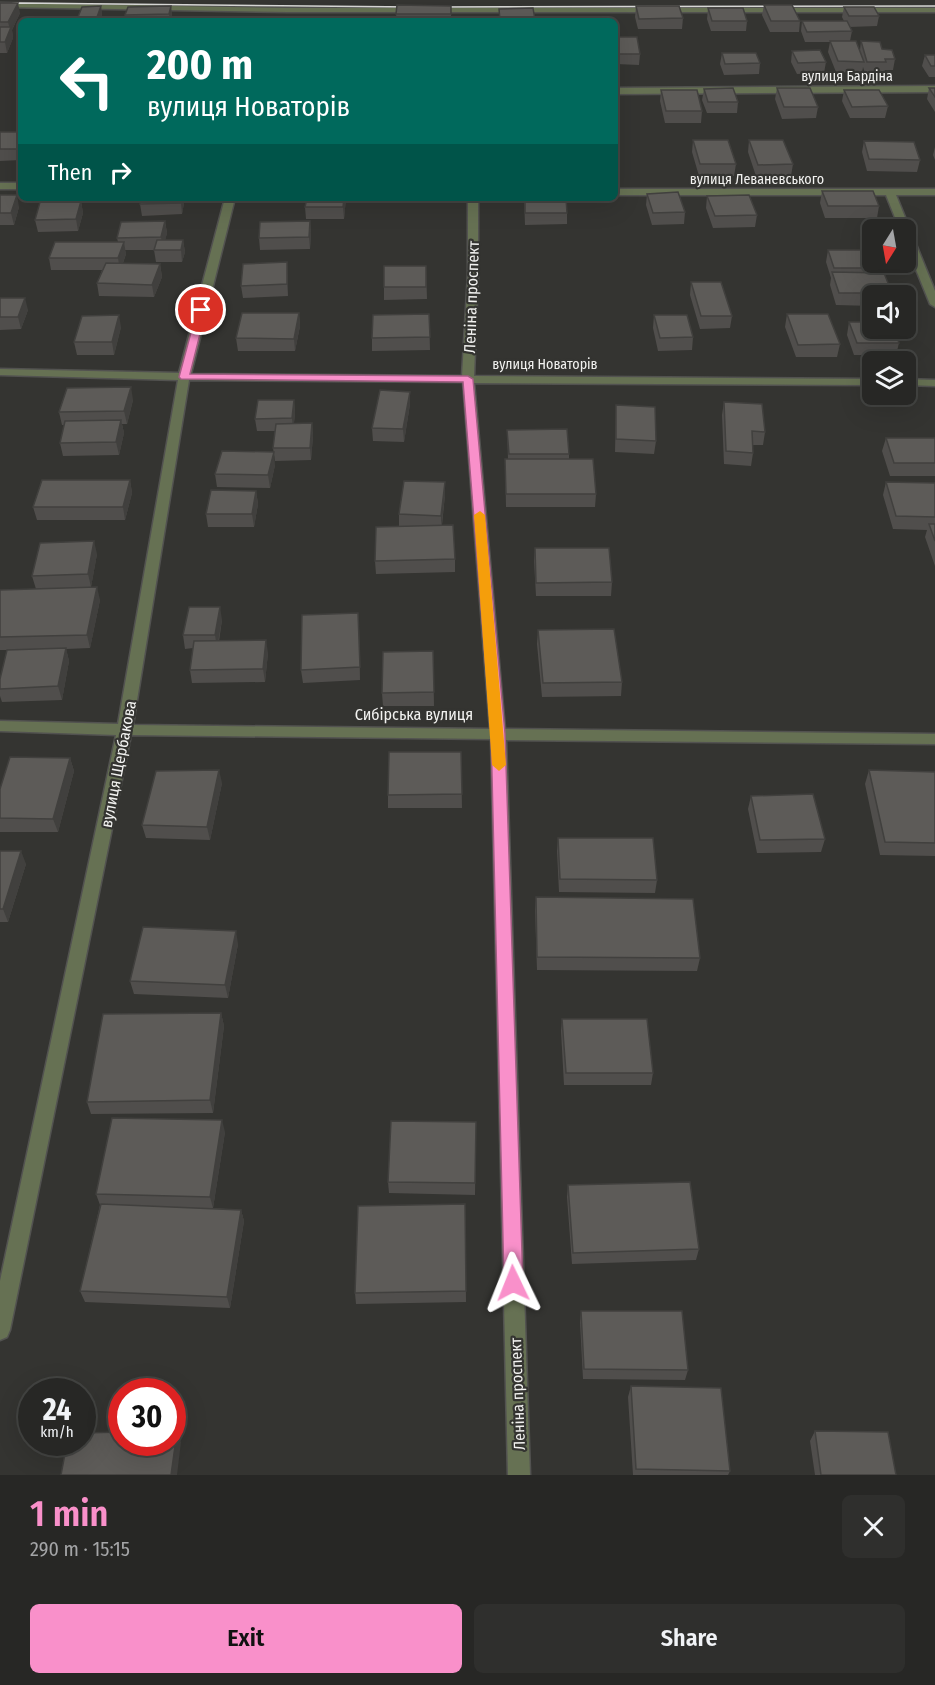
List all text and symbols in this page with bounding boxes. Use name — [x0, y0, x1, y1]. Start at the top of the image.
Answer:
text: 200 m — [147, 40, 253, 90]
icon: left — [48, 42, 126, 120]
street label: вулиця Бардіна — [801, 68, 893, 85]
text: вулиця Новаторів — [147, 91, 350, 123]
icon: right — [104, 156, 137, 189]
text: Then — [48, 159, 92, 186]
street label: вулиця Леваневського — [690, 171, 824, 188]
north arrow — [862, 219, 916, 273]
map controls — [862, 219, 916, 405]
street label: Леніна проспект — [460, 240, 483, 354]
pin — [175, 284, 226, 335]
button: sound — [862, 285, 916, 339]
icon: arrive — [184, 293, 217, 326]
button: layers — [862, 351, 916, 405]
street label: вулиця Новаторів — [492, 356, 598, 373]
street label: вулиця Щербакова — [97, 699, 140, 829]
street label: Сибірська вулиця — [355, 705, 473, 724]
position arrow — [481, 1251, 545, 1315]
street label: Леніна проспект — [506, 1337, 529, 1451]
speed limit sign: 30 — [108, 1378, 186, 1456]
text: 24 — [43, 1392, 71, 1428]
text: km/h — [40, 1423, 74, 1441]
text: 1 min — [30, 1492, 108, 1536]
button: close — [842, 1495, 905, 1558]
text: 290 m · 15:15 — [30, 1537, 130, 1561]
button: Exit — [30, 1604, 462, 1673]
button: Share — [474, 1604, 905, 1673]

